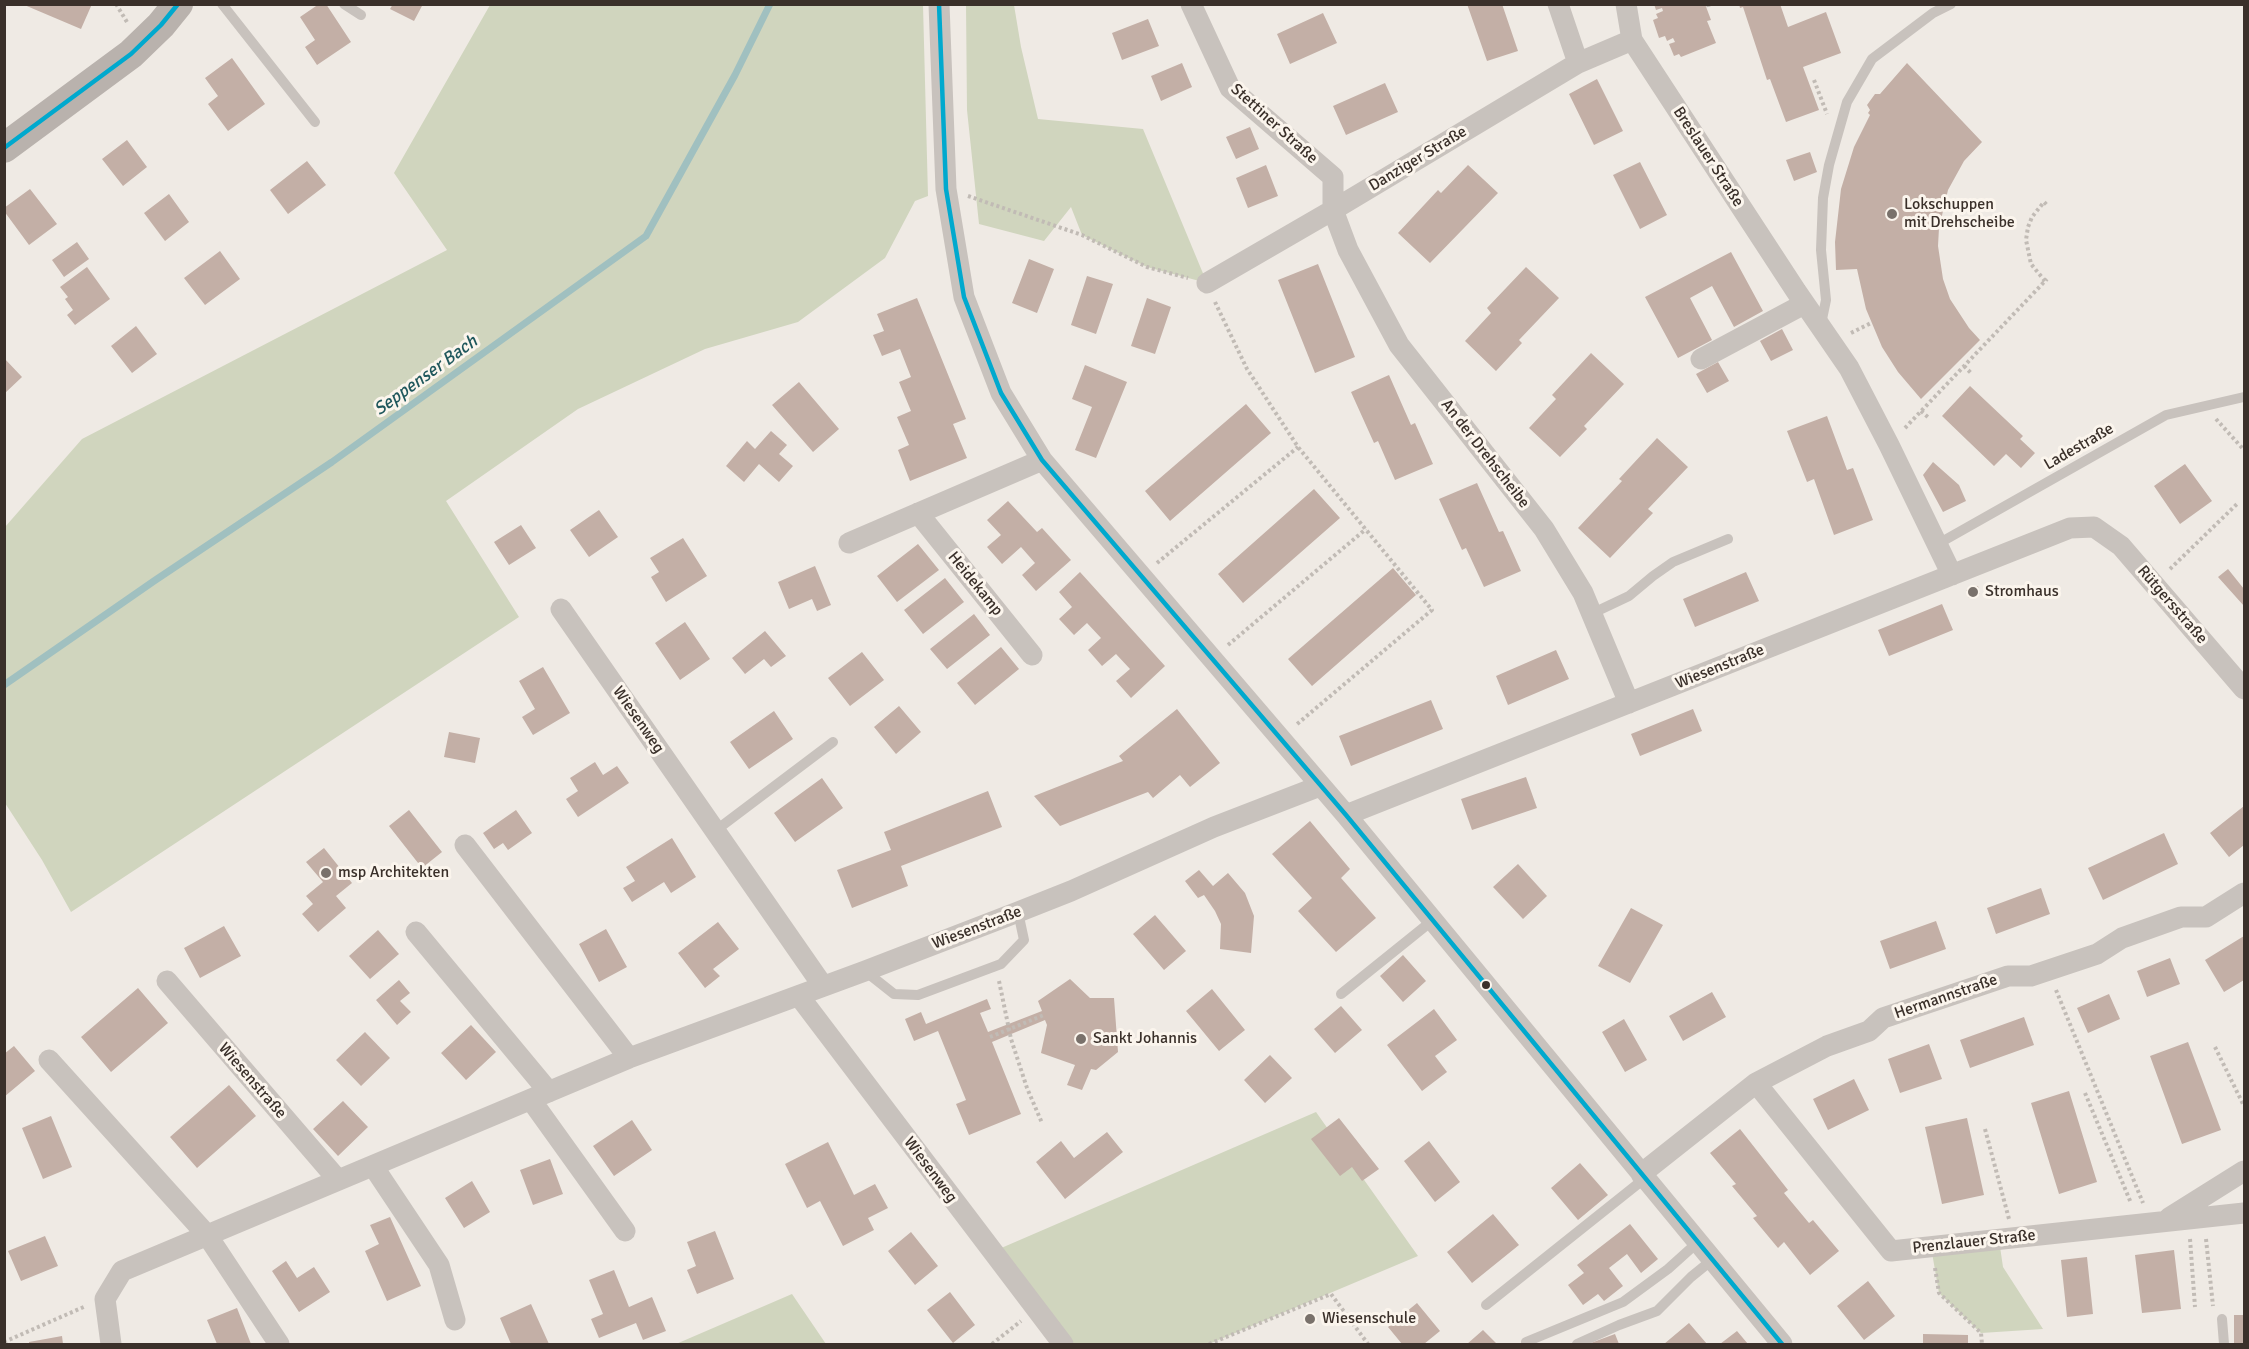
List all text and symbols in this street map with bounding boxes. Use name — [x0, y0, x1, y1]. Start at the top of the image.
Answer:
street label: Stettiner Straße — [1226, 80, 1322, 168]
street label: Breslauer Straße — [1669, 103, 1747, 211]
street label: Danziger Straße — [1366, 122, 1470, 196]
place label: Lokschuppen mit Drehscheibe — [1904, 195, 2015, 233]
marker: Lokschuppen mit Drehscheibe — [1885, 207, 1899, 221]
water label: Seppenser Bach — [370, 331, 482, 421]
street label: An der Drehscheibe — [1437, 396, 1533, 512]
street label: Ladestraße — [2041, 419, 2117, 475]
street label: Heidekamp — [943, 548, 1007, 620]
street label: Rütgersstraße — [2133, 562, 2211, 648]
place label: Stromhaus — [1985, 582, 2059, 602]
marker: Stromhaus — [1966, 585, 1980, 599]
street label: Wiesenstraße — [1673, 640, 1767, 694]
street label: Wiesenweg — [608, 683, 668, 757]
place label: msp Architekten — [338, 863, 449, 883]
marker: msp Architekten — [319, 866, 333, 880]
street label: Wiesenstraße — [930, 902, 1024, 954]
street label: Hermannstraße — [1892, 970, 2000, 1024]
unlabelled marker — [1480, 979, 1492, 991]
place label: Sankt Johannis — [1093, 1029, 1197, 1049]
marker: Sankt Johannis — [1074, 1032, 1088, 1046]
street label: Wiesenstraße — [214, 1039, 290, 1123]
street label: Wiesenweg — [899, 1133, 961, 1207]
street label: Prenzlauer Straße — [1912, 1226, 2036, 1258]
place label: Wiesenschule — [1322, 1309, 1416, 1329]
marker: Wiesenschule — [1303, 1312, 1317, 1326]

